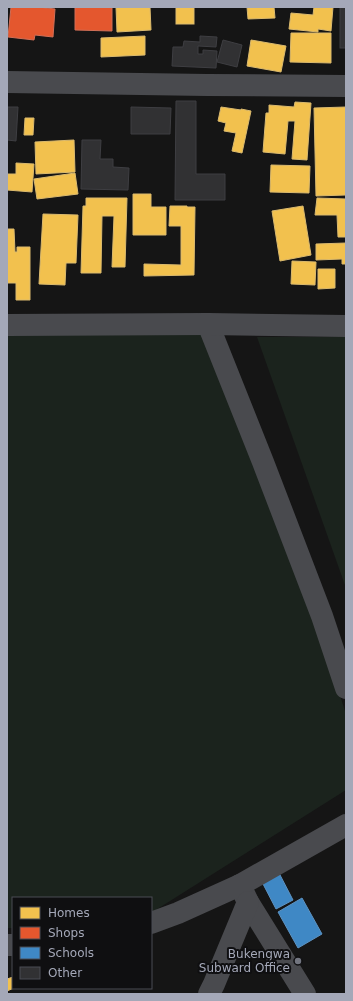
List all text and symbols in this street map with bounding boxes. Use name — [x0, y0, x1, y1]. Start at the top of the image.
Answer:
legend — [12, 897, 152, 989]
text: Homes — [48, 906, 90, 920]
text: Shops — [48, 926, 84, 940]
text: Schools — [48, 946, 94, 960]
place label: Bukengwa Subward Office — [199, 947, 290, 975]
marker: Bukengwa Subward Office — [293, 956, 303, 966]
text: Other — [48, 966, 82, 980]

